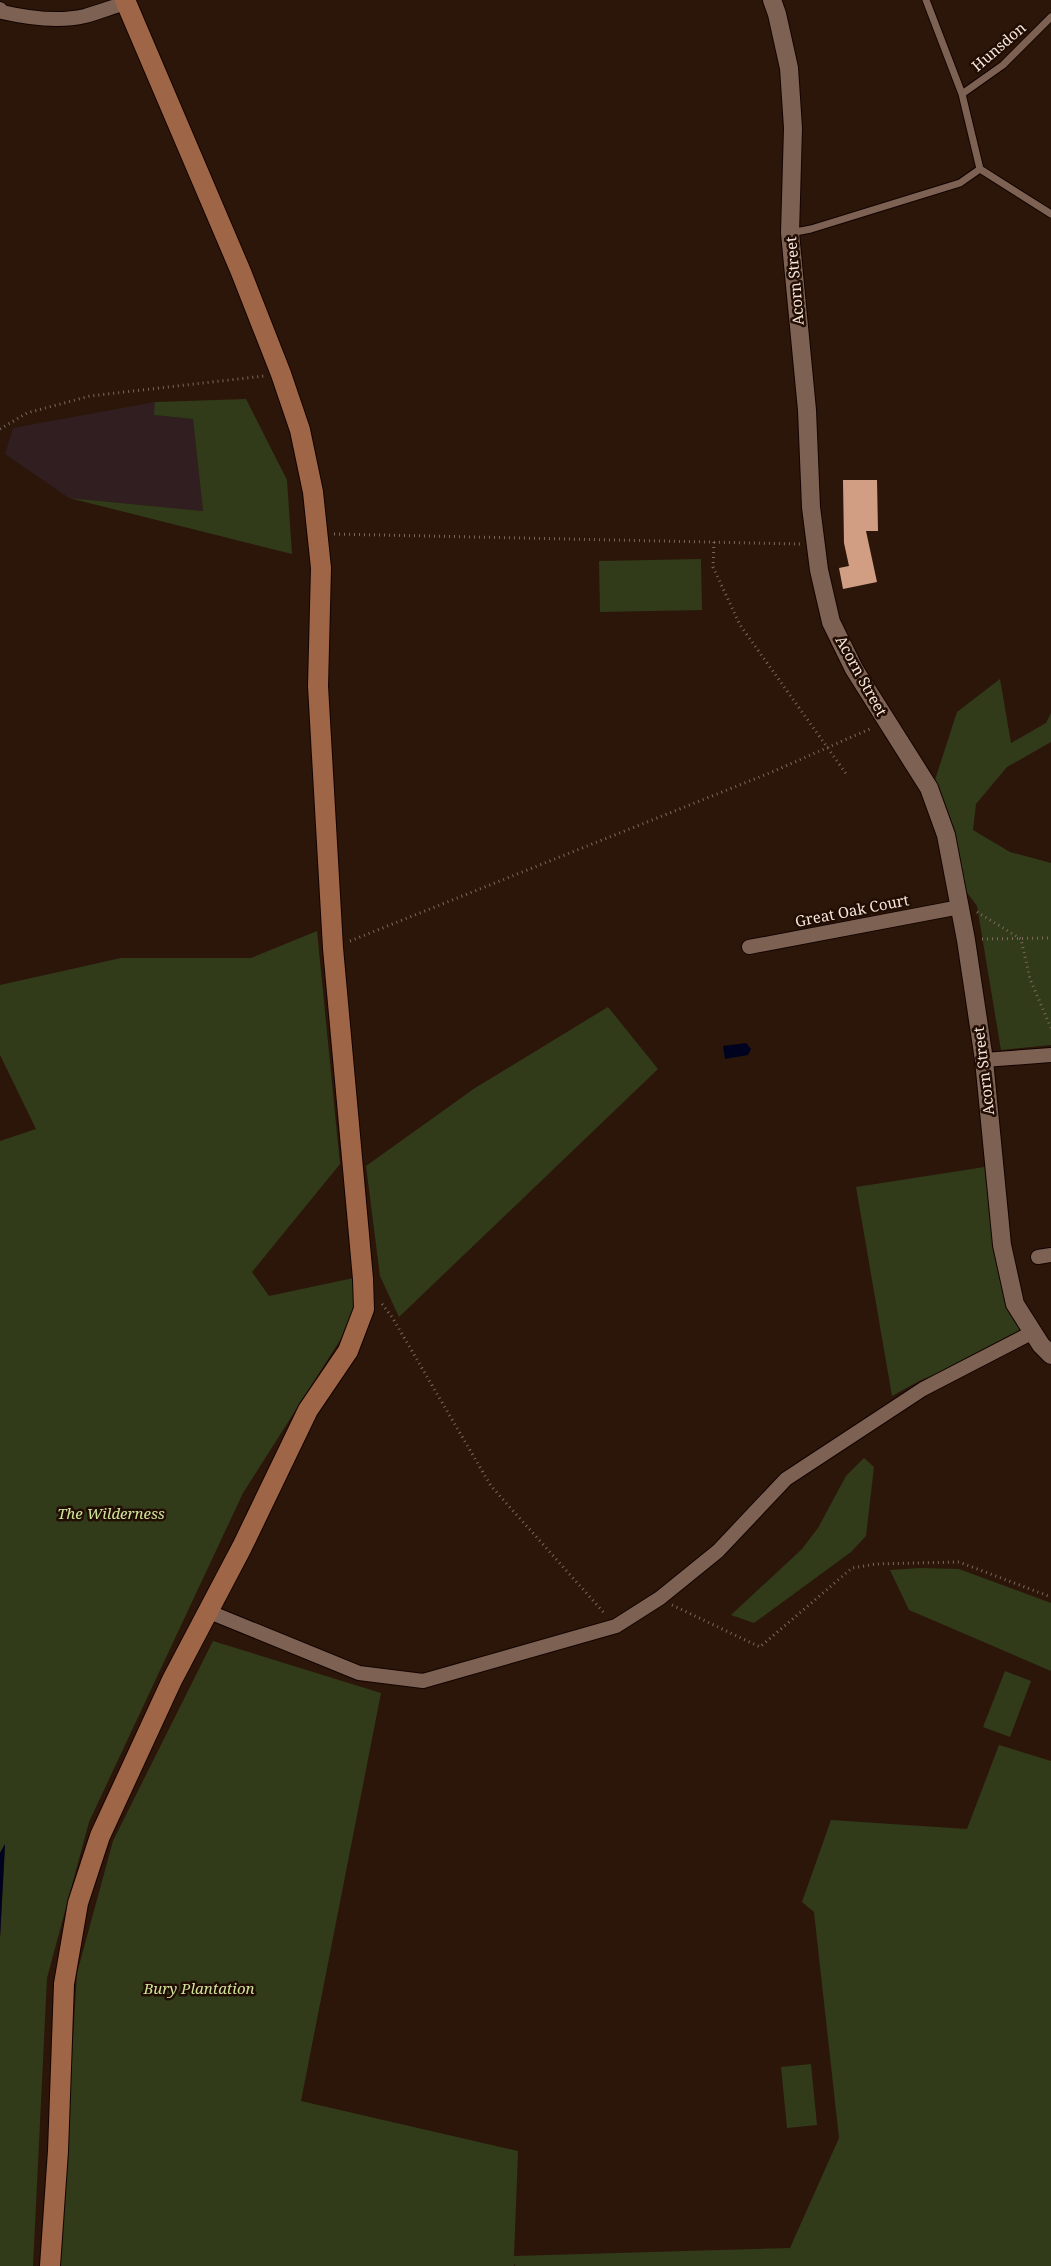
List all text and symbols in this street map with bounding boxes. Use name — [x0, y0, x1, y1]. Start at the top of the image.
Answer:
street label: Hunsdon — [967, 17, 1030, 75]
street label: Acorn Street — [780, 236, 808, 326]
street label: Acorn Street — [832, 632, 892, 719]
street label: Great Oak Court — [793, 889, 910, 931]
street label: Acorn Street — [968, 1026, 998, 1116]
park label: The Wilderness — [57, 1503, 165, 1523]
park label: Bury Plantation — [142, 1978, 255, 1998]

